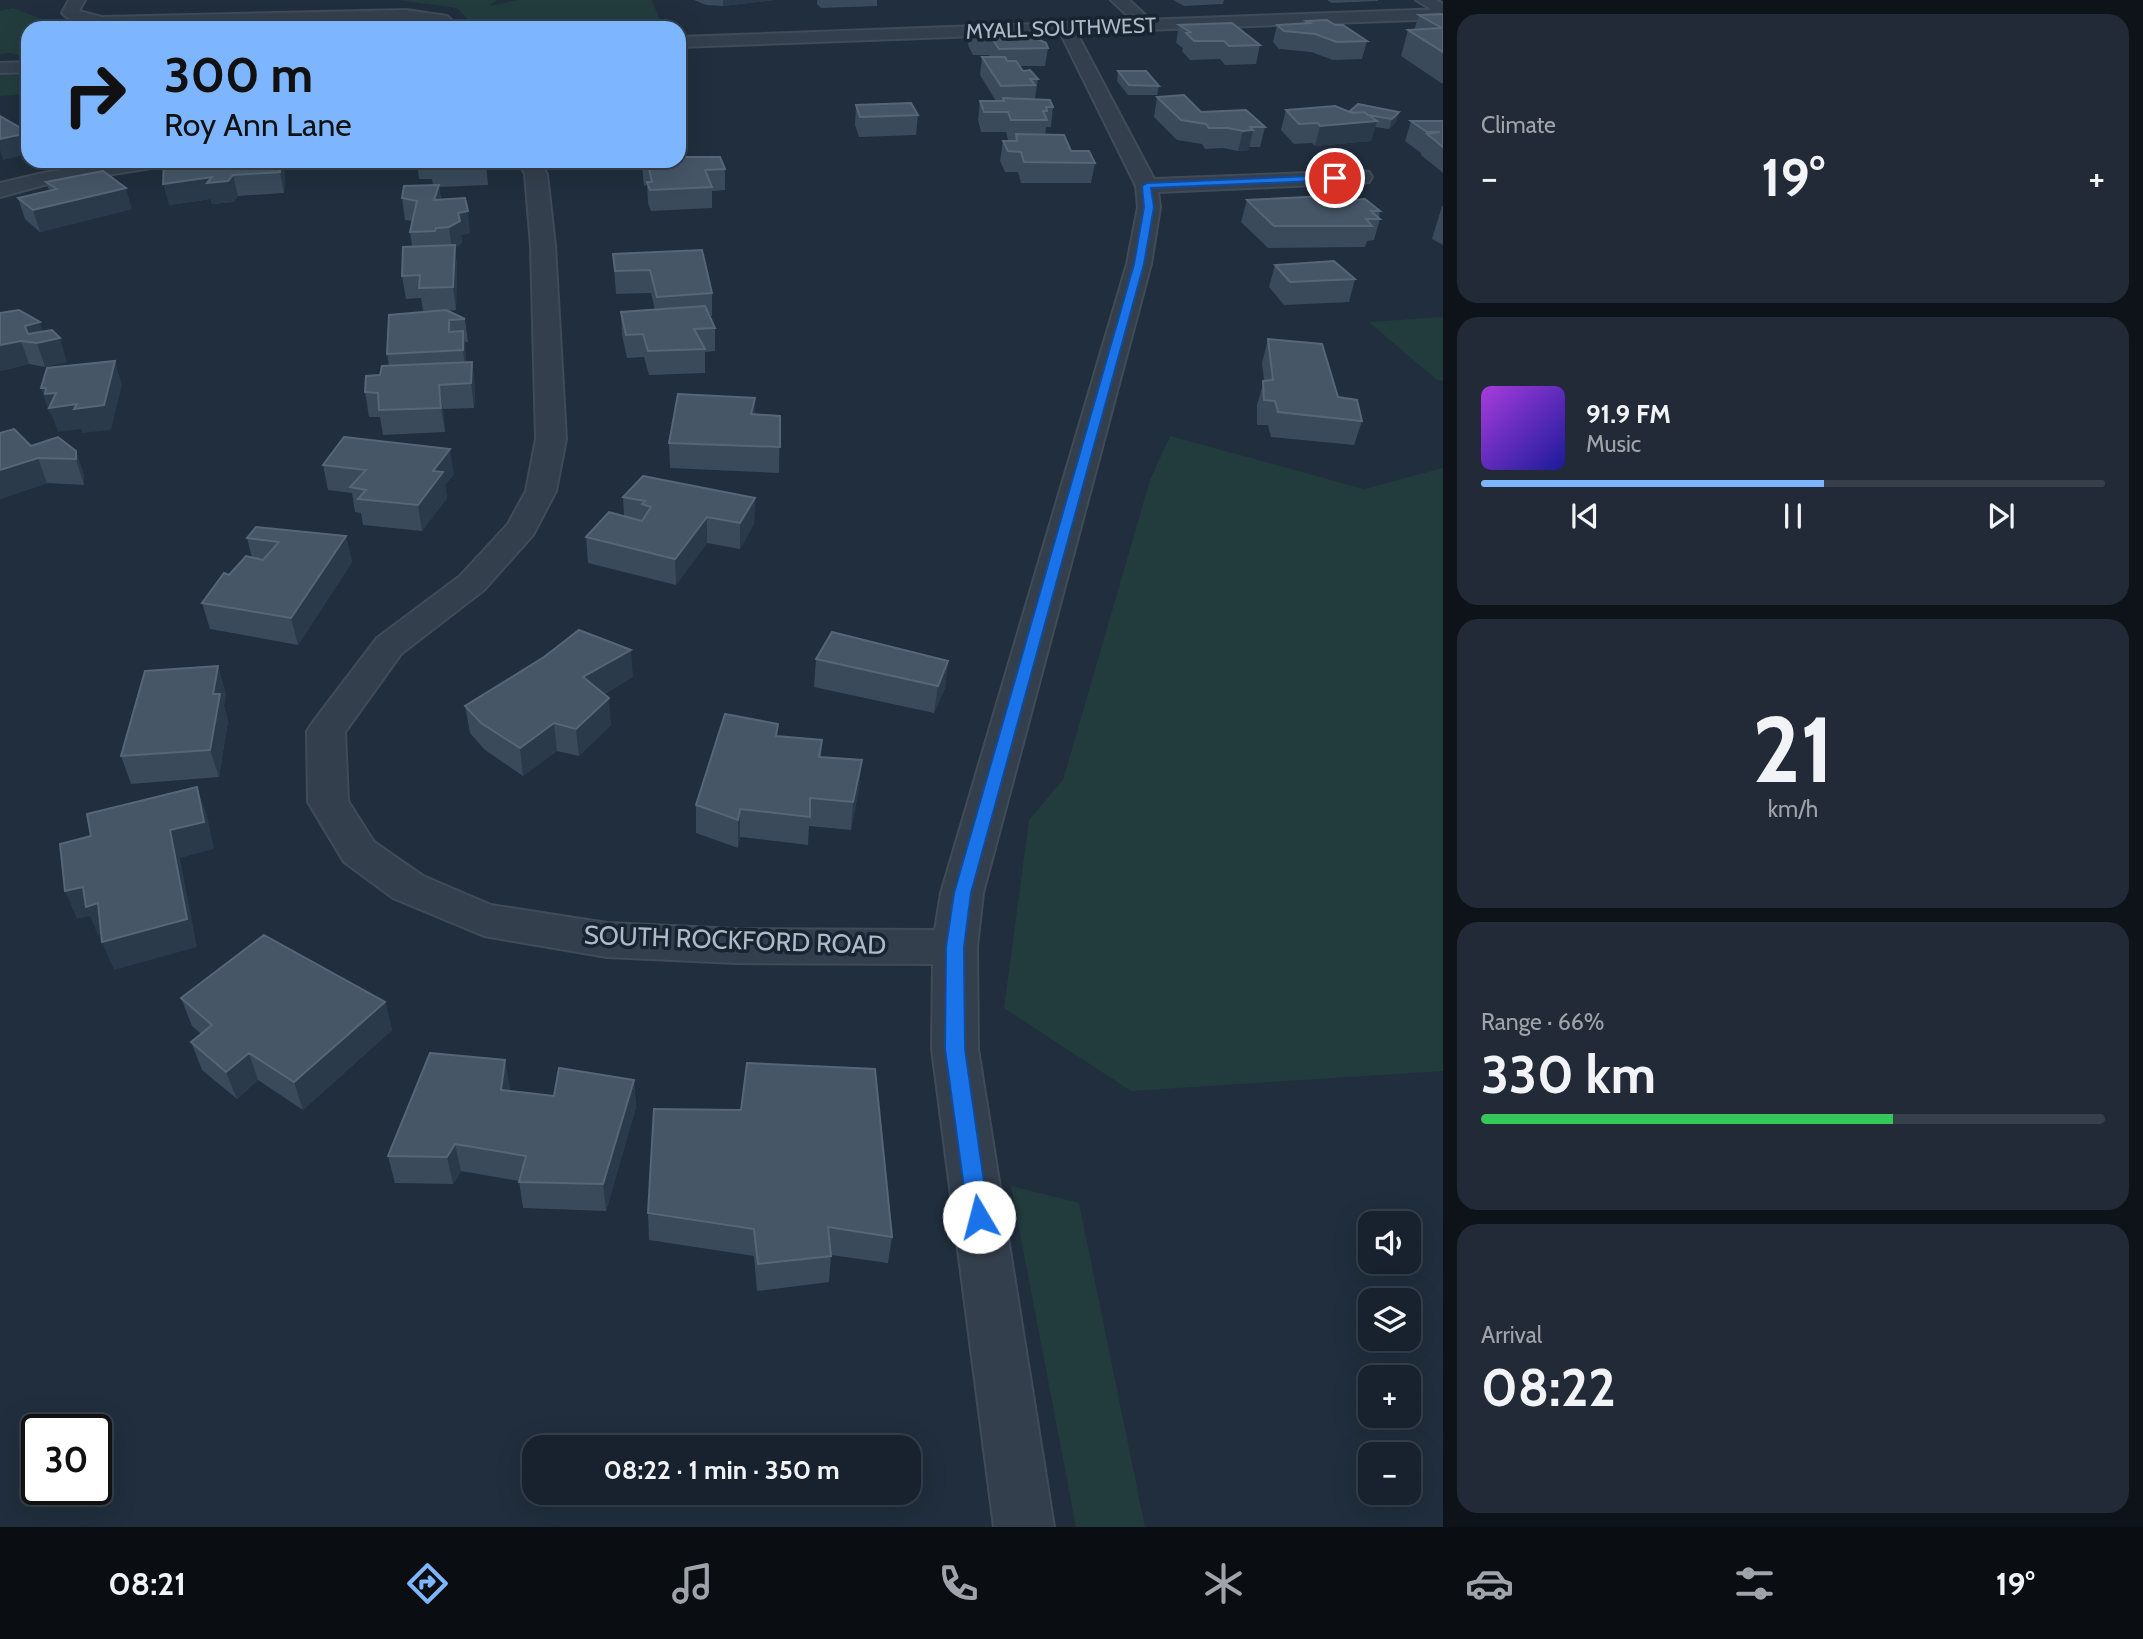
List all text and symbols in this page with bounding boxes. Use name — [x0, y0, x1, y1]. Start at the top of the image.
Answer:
street label: MYALL SOUTHWEST — [965, 12, 1157, 44]
text: 300 m — [164, 45, 313, 104]
icon: right — [49, 49, 140, 140]
text: Roy Ann Lane — [164, 105, 352, 144]
text: Climate — [1481, 111, 1556, 139]
text: 19° — [1761, 146, 1825, 209]
pin — [1305, 148, 1365, 208]
text: − — [1481, 154, 1498, 201]
text: + — [2088, 154, 2105, 201]
icon: arrive — [1316, 159, 1354, 197]
text: 91.9 FM — [1586, 398, 1671, 430]
text: Music — [1586, 430, 1641, 458]
icon: previous — [1566, 497, 1604, 535]
icon: pause — [1774, 497, 1812, 535]
icon: next — [1982, 497, 2020, 535]
text: 21 — [1752, 694, 1834, 805]
text: km/h — [1768, 795, 1818, 823]
street label: SOUTH ROCKFORD ROAD — [583, 919, 887, 961]
text: Range · 66% — [1481, 1008, 1605, 1036]
text: 330 km — [1481, 1043, 1656, 1106]
position arrow — [942, 1180, 1016, 1254]
map controls — [1358, 1211, 1421, 1505]
button: sound — [1358, 1211, 1421, 1274]
button: layers — [1358, 1288, 1421, 1351]
text: Arrival — [1481, 1321, 1542, 1349]
text: 08:22 — [1481, 1356, 1616, 1419]
button: + — [1358, 1365, 1421, 1428]
speed limit sign: 30 — [21, 1414, 112, 1505]
button: − — [1358, 1442, 1421, 1505]
text: 08:22 · 1 min · 350 m — [603, 1454, 840, 1486]
icon: directions — [403, 1559, 452, 1608]
icon: music — [668, 1559, 717, 1608]
icon: phone — [934, 1559, 983, 1608]
icon: climate — [1199, 1559, 1248, 1608]
icon: car — [1465, 1559, 1514, 1608]
icon: filters — [1730, 1559, 1779, 1608]
text: 08:21 — [108, 1564, 186, 1603]
text: 19° — [1996, 1564, 2035, 1603]

